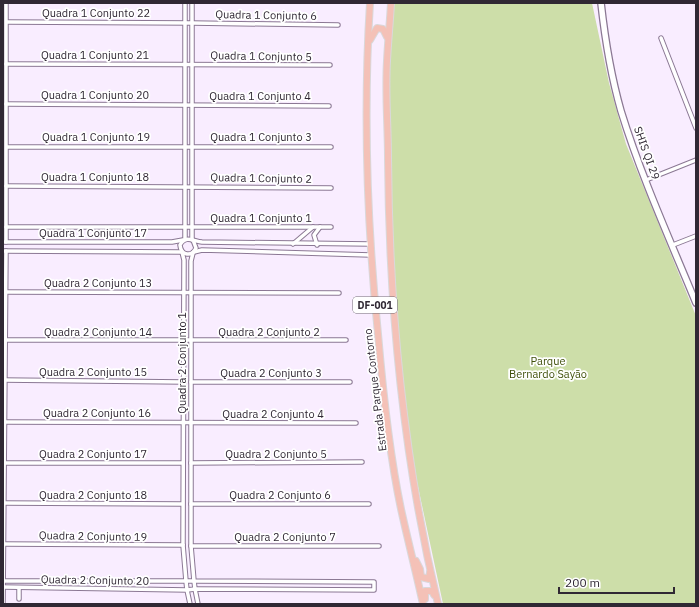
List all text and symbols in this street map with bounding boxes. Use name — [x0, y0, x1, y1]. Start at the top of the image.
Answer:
street label: Quadra 1 Conjunto 22 — [42, 6, 150, 20]
street label: Quadra 1 Conjunto 6 — [215, 7, 317, 23]
street label: Quadra 1 Conjunto 21 — [41, 48, 149, 62]
street label: Quadra 1 Conjunto 5 — [210, 48, 312, 64]
street label: Quadra 1 Conjunto 20 — [41, 88, 149, 102]
street label: Quadra 1 Conjunto 4 — [209, 89, 311, 103]
street label: SHIS QI 29 — [631, 125, 663, 181]
street label: Quadra 1 Conjunto 19 — [42, 130, 150, 144]
street label: Quadra 1 Conjunto 3 — [210, 130, 312, 144]
street label: Quadra 1 Conjunto 18 — [41, 170, 149, 184]
street label: Quadra 1 Conjunto 2 — [210, 170, 312, 186]
street label: Quadra 1 Conjunto 1 — [210, 211, 312, 225]
street label: Quadra 1 Conjunto 17 — [39, 226, 147, 240]
street label: Quadra 2 Conjunto 13 — [44, 276, 152, 290]
road number: DF-001 — [353, 297, 397, 313]
street label: Quadra 2 Conjunto 1 — [175, 312, 189, 414]
street label: Quadra 2 Conjunto 14 — [44, 325, 152, 339]
street label: Quadra 2 Conjunto 2 — [218, 325, 320, 339]
street label: Estrada Parque Contorno — [361, 328, 389, 452]
park label: Parque Bernardo Sayão — [509, 354, 587, 381]
street label: Quadra 2 Conjunto 15 — [39, 365, 147, 379]
street label: Quadra 2 Conjunto 3 — [220, 366, 322, 380]
street label: Quadra 2 Conjunto 16 — [43, 406, 151, 420]
street label: Quadra 2 Conjunto 4 — [222, 407, 324, 421]
street label: Quadra 2 Conjunto 17 — [39, 447, 147, 461]
street label: Quadra 2 Conjunto 5 — [225, 447, 327, 461]
street label: Quadra 2 Conjunto 18 — [39, 488, 147, 502]
street label: Quadra 2 Conjunto 6 — [229, 488, 331, 502]
street label: Quadra 2 Conjunto 19 — [39, 528, 147, 544]
street label: Quadra 2 Conjunto 7 — [234, 530, 336, 544]
scale bar — [559, 569, 674, 595]
street label: Quadra 2 Conjunto 20 — [41, 572, 149, 588]
text: 200 m — [565, 575, 600, 590]

